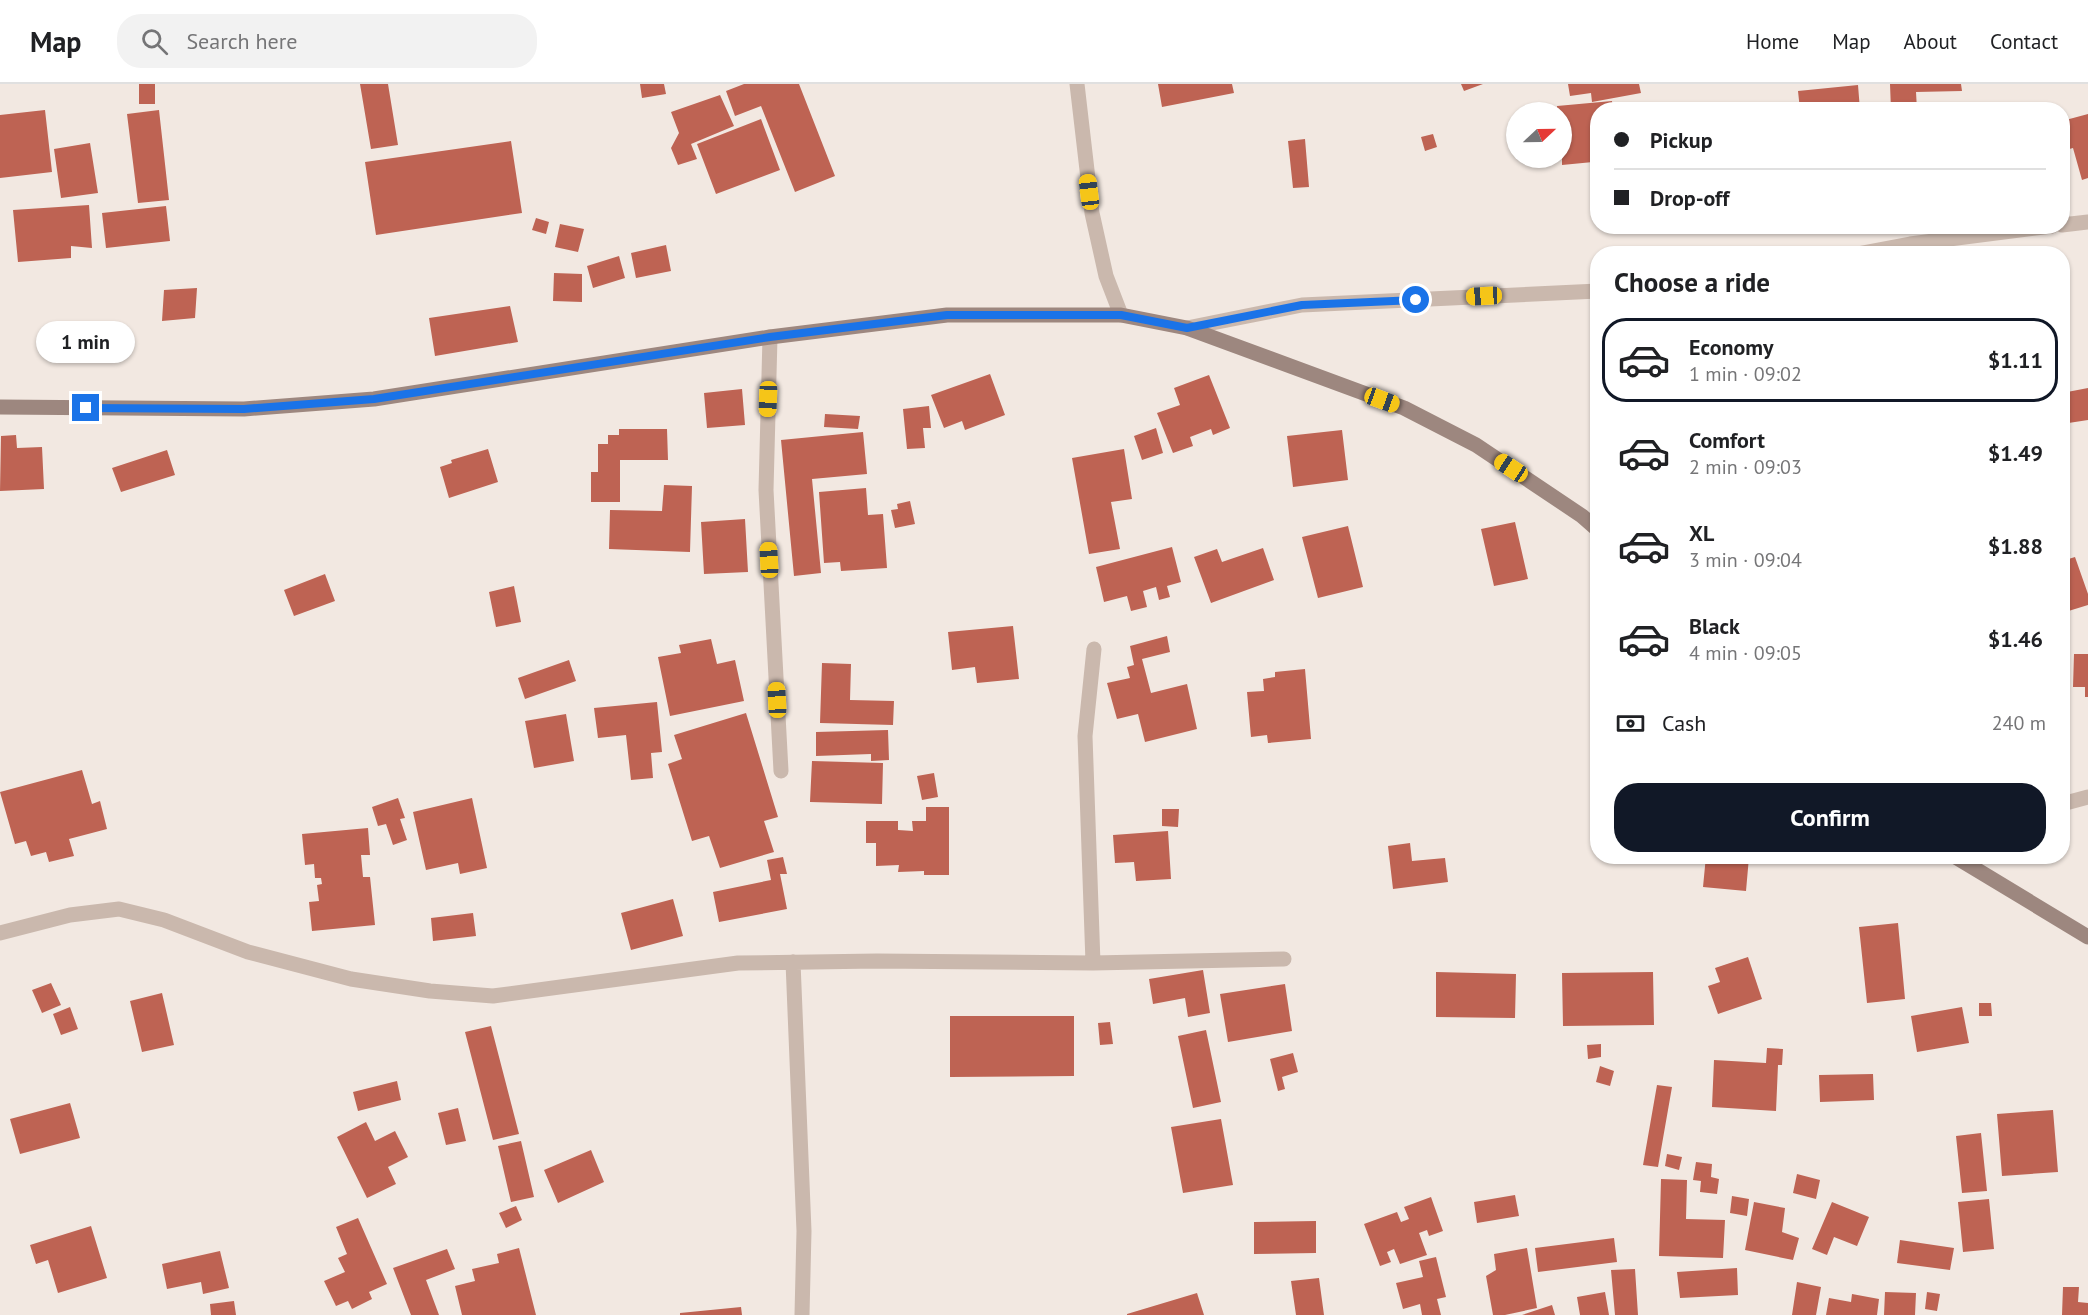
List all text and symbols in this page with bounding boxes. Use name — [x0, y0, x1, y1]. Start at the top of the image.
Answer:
search box — [117, 14, 537, 68]
text: Map — [30, 23, 81, 60]
icon: search — [138, 25, 171, 58]
text: Search here — [186, 27, 297, 55]
text: Home — [1746, 28, 1799, 55]
text: Map — [1832, 28, 1871, 55]
text: About — [1904, 28, 1957, 55]
text: Contact — [1990, 28, 2058, 55]
north arrow — [1506, 102, 1572, 168]
map controls — [1506, 102, 1572, 168]
text: Pickup — [1650, 126, 1713, 154]
car — [1078, 173, 1100, 211]
text: Drop-off — [1650, 184, 1729, 212]
text: Choose a ride — [1614, 265, 1770, 299]
route start — [1402, 286, 1429, 313]
car — [1466, 286, 1502, 306]
callout: 1 min — [36, 321, 136, 363]
text: 1 min — [61, 329, 110, 355]
icon: car — [1617, 333, 1671, 387]
text: Economy — [1689, 333, 1773, 361]
text: $1.11 — [1988, 346, 2043, 374]
text: 1 min · 09:02 — [1689, 361, 1802, 387]
car — [758, 381, 778, 417]
car — [1362, 385, 1402, 415]
route end — [72, 394, 99, 421]
icon: car — [1617, 426, 1671, 480]
text: Comfort — [1689, 426, 1765, 454]
text: $1.49 — [1988, 439, 2043, 467]
car — [1491, 451, 1531, 485]
text: 2 min · 09:03 — [1689, 454, 1802, 480]
icon: car — [1617, 519, 1671, 573]
text: XL — [1689, 519, 1714, 547]
text: $1.88 — [1988, 532, 2043, 560]
car — [759, 542, 779, 578]
text: 3 min · 09:04 — [1689, 547, 1802, 573]
icon: car — [1617, 612, 1671, 666]
text: Black — [1689, 612, 1740, 640]
text: $1.46 — [1988, 625, 2043, 653]
text: 4 min · 09:05 — [1689, 640, 1802, 666]
car — [767, 682, 787, 718]
icon: cash — [1614, 707, 1647, 740]
text: Cash — [1662, 709, 1706, 737]
text: 240 m — [1992, 710, 2046, 736]
button: Confirm — [1614, 783, 2046, 852]

